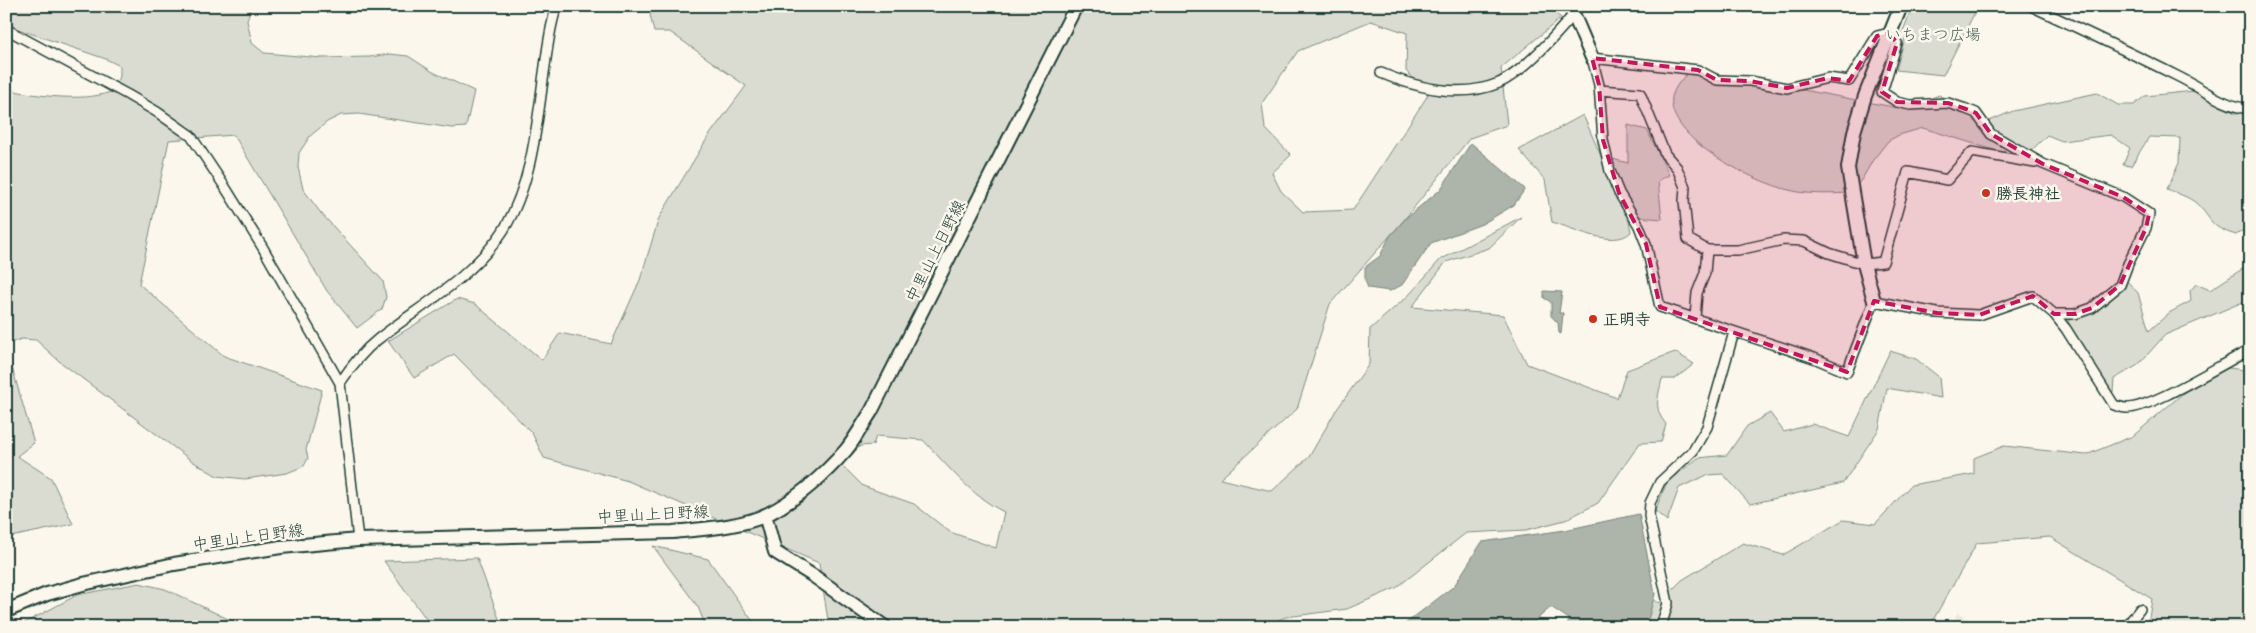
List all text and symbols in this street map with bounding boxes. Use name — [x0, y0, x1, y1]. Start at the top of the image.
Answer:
park label: いちまつ広場 — [1885, 20, 1981, 49]
place label: 勝長神社 — [1996, 179, 2060, 208]
marker: 勝長神社 — [1980, 187, 1992, 199]
street label: 中里山上日野線 — [897, 195, 973, 307]
place label: 正明寺 — [1603, 305, 1651, 334]
marker: 正明寺 — [1587, 313, 1599, 325]
street label: 中里山上日野線 — [596, 497, 710, 531]
street label: 中里山上日野線 — [191, 515, 305, 559]

